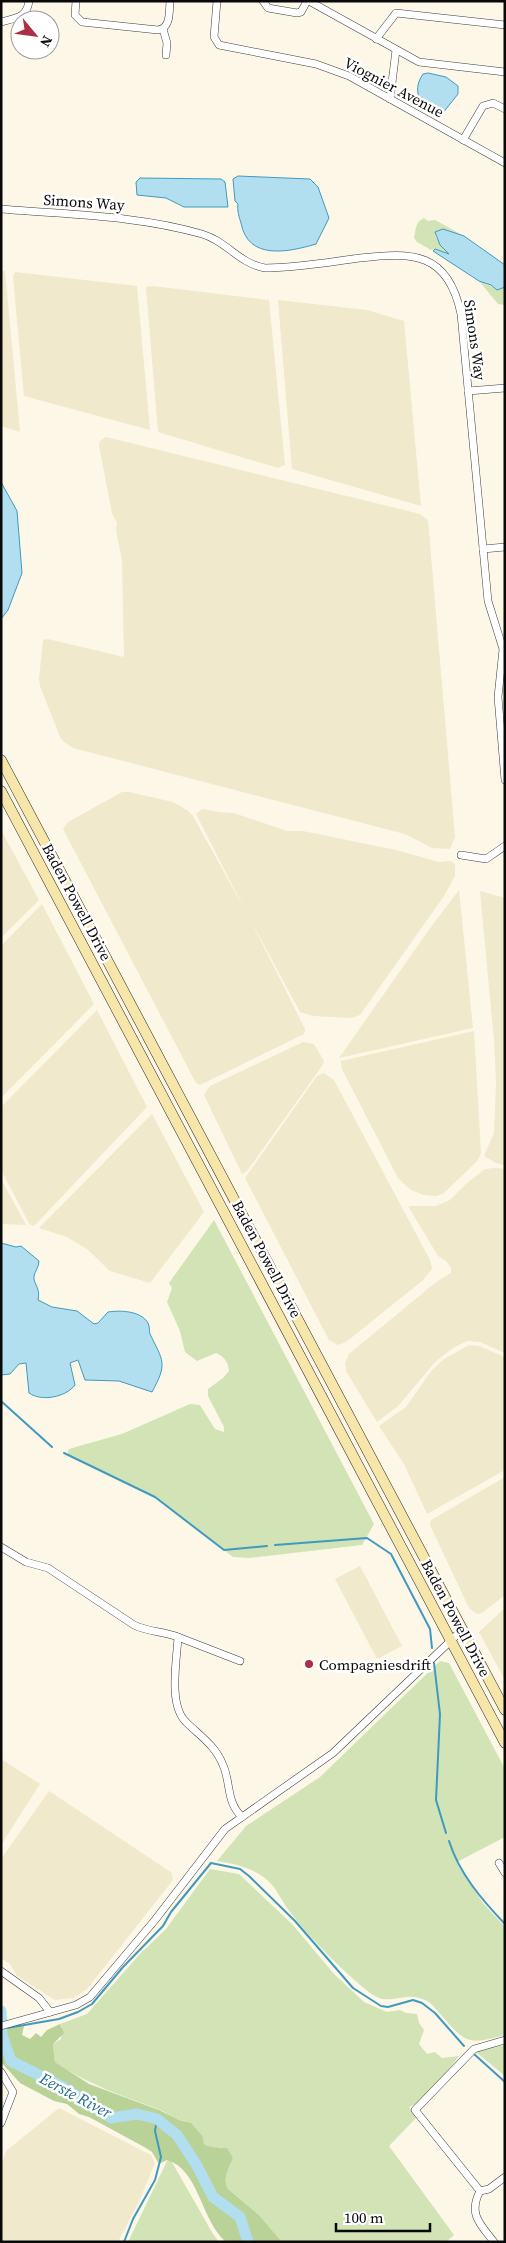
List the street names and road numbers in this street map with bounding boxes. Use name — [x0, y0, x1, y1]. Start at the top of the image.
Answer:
street label: Viognier Avenue — [340, 52, 448, 122]
street label: Simons Way — [43, 189, 125, 215]
street label: Simons Way — [459, 298, 491, 382]
street label: Baden Powell Drive — [37, 840, 117, 965]
street label: Baden Powell Drive — [227, 1197, 307, 1322]
street label: Baden Powell Drive — [416, 1556, 496, 1681]

